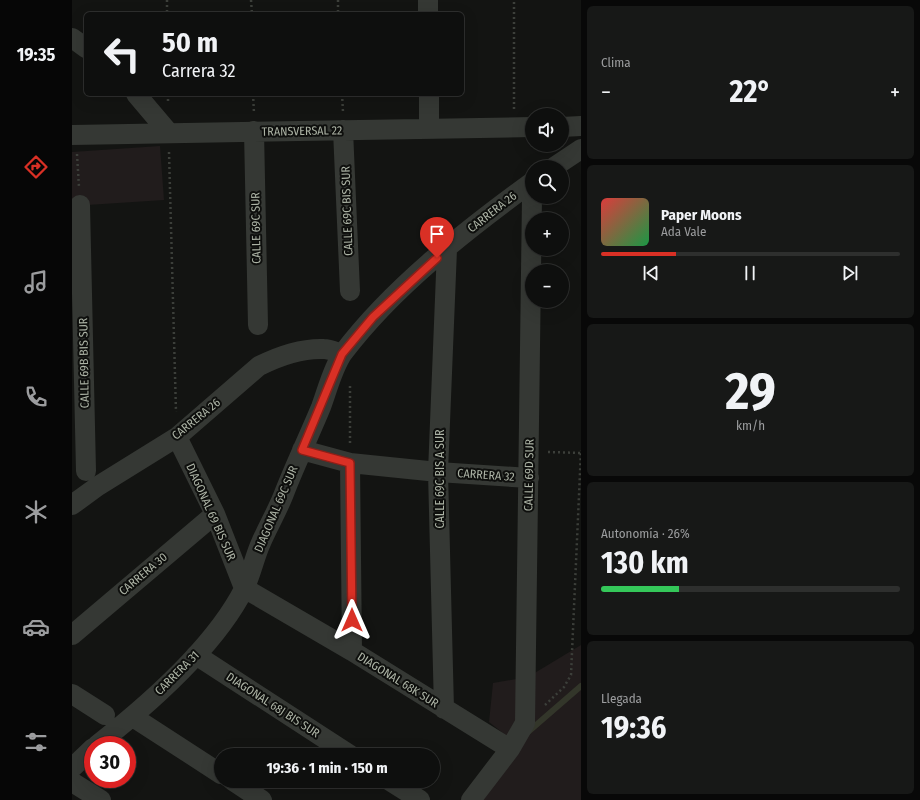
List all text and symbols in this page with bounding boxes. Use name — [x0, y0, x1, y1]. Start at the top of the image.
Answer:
text: 50 m — [162, 26, 218, 59]
icon: left — [96, 28, 148, 80]
text: 19:35 — [17, 44, 55, 66]
text: Clima — [601, 55, 631, 70]
text: Carrera 32 — [162, 60, 235, 82]
text: 22° — [730, 74, 771, 110]
text: − — [601, 79, 611, 106]
text: + — [890, 79, 900, 106]
map controls — [525, 108, 569, 308]
button: sound — [525, 108, 569, 152]
street label: TRANSVERSAL 22 — [262, 123, 342, 139]
icon: directions — [22, 153, 50, 181]
button: search — [525, 160, 569, 204]
street label: CALLE 69C BIS SUR — [338, 165, 356, 256]
street label: CARRERA 26 — [465, 189, 519, 235]
street label: CALLE 69C SUR — [248, 192, 264, 264]
text: Paper Moons — [661, 206, 742, 224]
button: + — [525, 212, 569, 256]
pin — [420, 217, 454, 258]
icon: arrive — [426, 223, 448, 245]
text: Ada Vale — [661, 224, 706, 239]
icon: previous — [640, 262, 662, 284]
icon: pause — [739, 262, 761, 284]
icon: next — [839, 262, 861, 284]
button: − — [525, 264, 569, 308]
icon: music — [22, 268, 50, 296]
street label: CALLE 69B BIS SUR — [76, 317, 92, 408]
text: 29 — [725, 360, 776, 423]
icon: phone — [22, 383, 50, 411]
street label: CARRERA 26 — [169, 395, 223, 443]
text: km/h — [736, 418, 765, 433]
street label: CALLE 69C BIS A SUR — [433, 429, 447, 529]
street label: CALLE 69D SUR — [521, 438, 537, 511]
street label: DIAGONAL 69 BIS SUR — [183, 461, 239, 563]
street label: DIAGONAL 69C SUR — [251, 463, 301, 554]
street label: CARRERA 32 — [457, 466, 515, 484]
icon: climate — [22, 498, 50, 526]
text: Autonomía · 26% — [601, 526, 690, 541]
text: 130 km — [601, 545, 689, 581]
street label: CARRERA 30 — [116, 550, 170, 598]
position arrow — [331, 599, 373, 641]
icon: car — [22, 613, 50, 641]
street label: CARRERA 31 — [152, 648, 202, 698]
street label: DIAGONAL 68K SUR — [355, 649, 442, 711]
street label: DIAGONAL 68J BIS SUR — [224, 670, 323, 741]
text: Llegada — [601, 691, 642, 706]
text: 19:36 — [601, 710, 666, 746]
icon: filters — [22, 728, 50, 756]
speed limit sign: 30 — [84, 736, 136, 788]
text: 19:36 · 1 min · 150 m — [266, 759, 388, 777]

